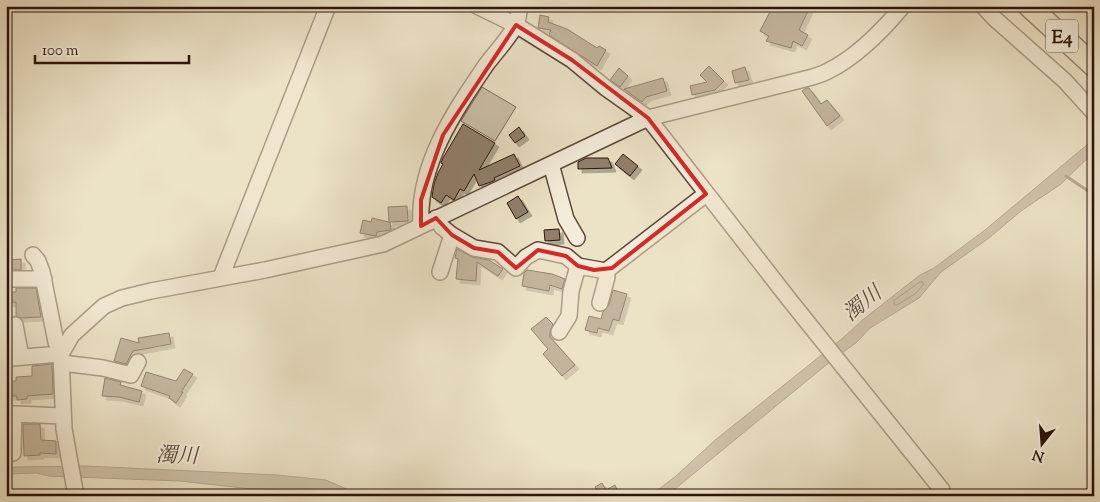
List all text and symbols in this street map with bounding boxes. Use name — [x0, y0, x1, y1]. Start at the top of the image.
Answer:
road number: E4 — [1046, 20, 1078, 52]
scale bar — [35, 32, 189, 64]
text: 100 m — [42, 41, 79, 62]
water label: 濁川 — [837, 278, 891, 329]
north arrow — [1018, 420, 1068, 470]
water label: 濁川 — [155, 441, 200, 473]
text: N — [1031, 443, 1047, 466]

